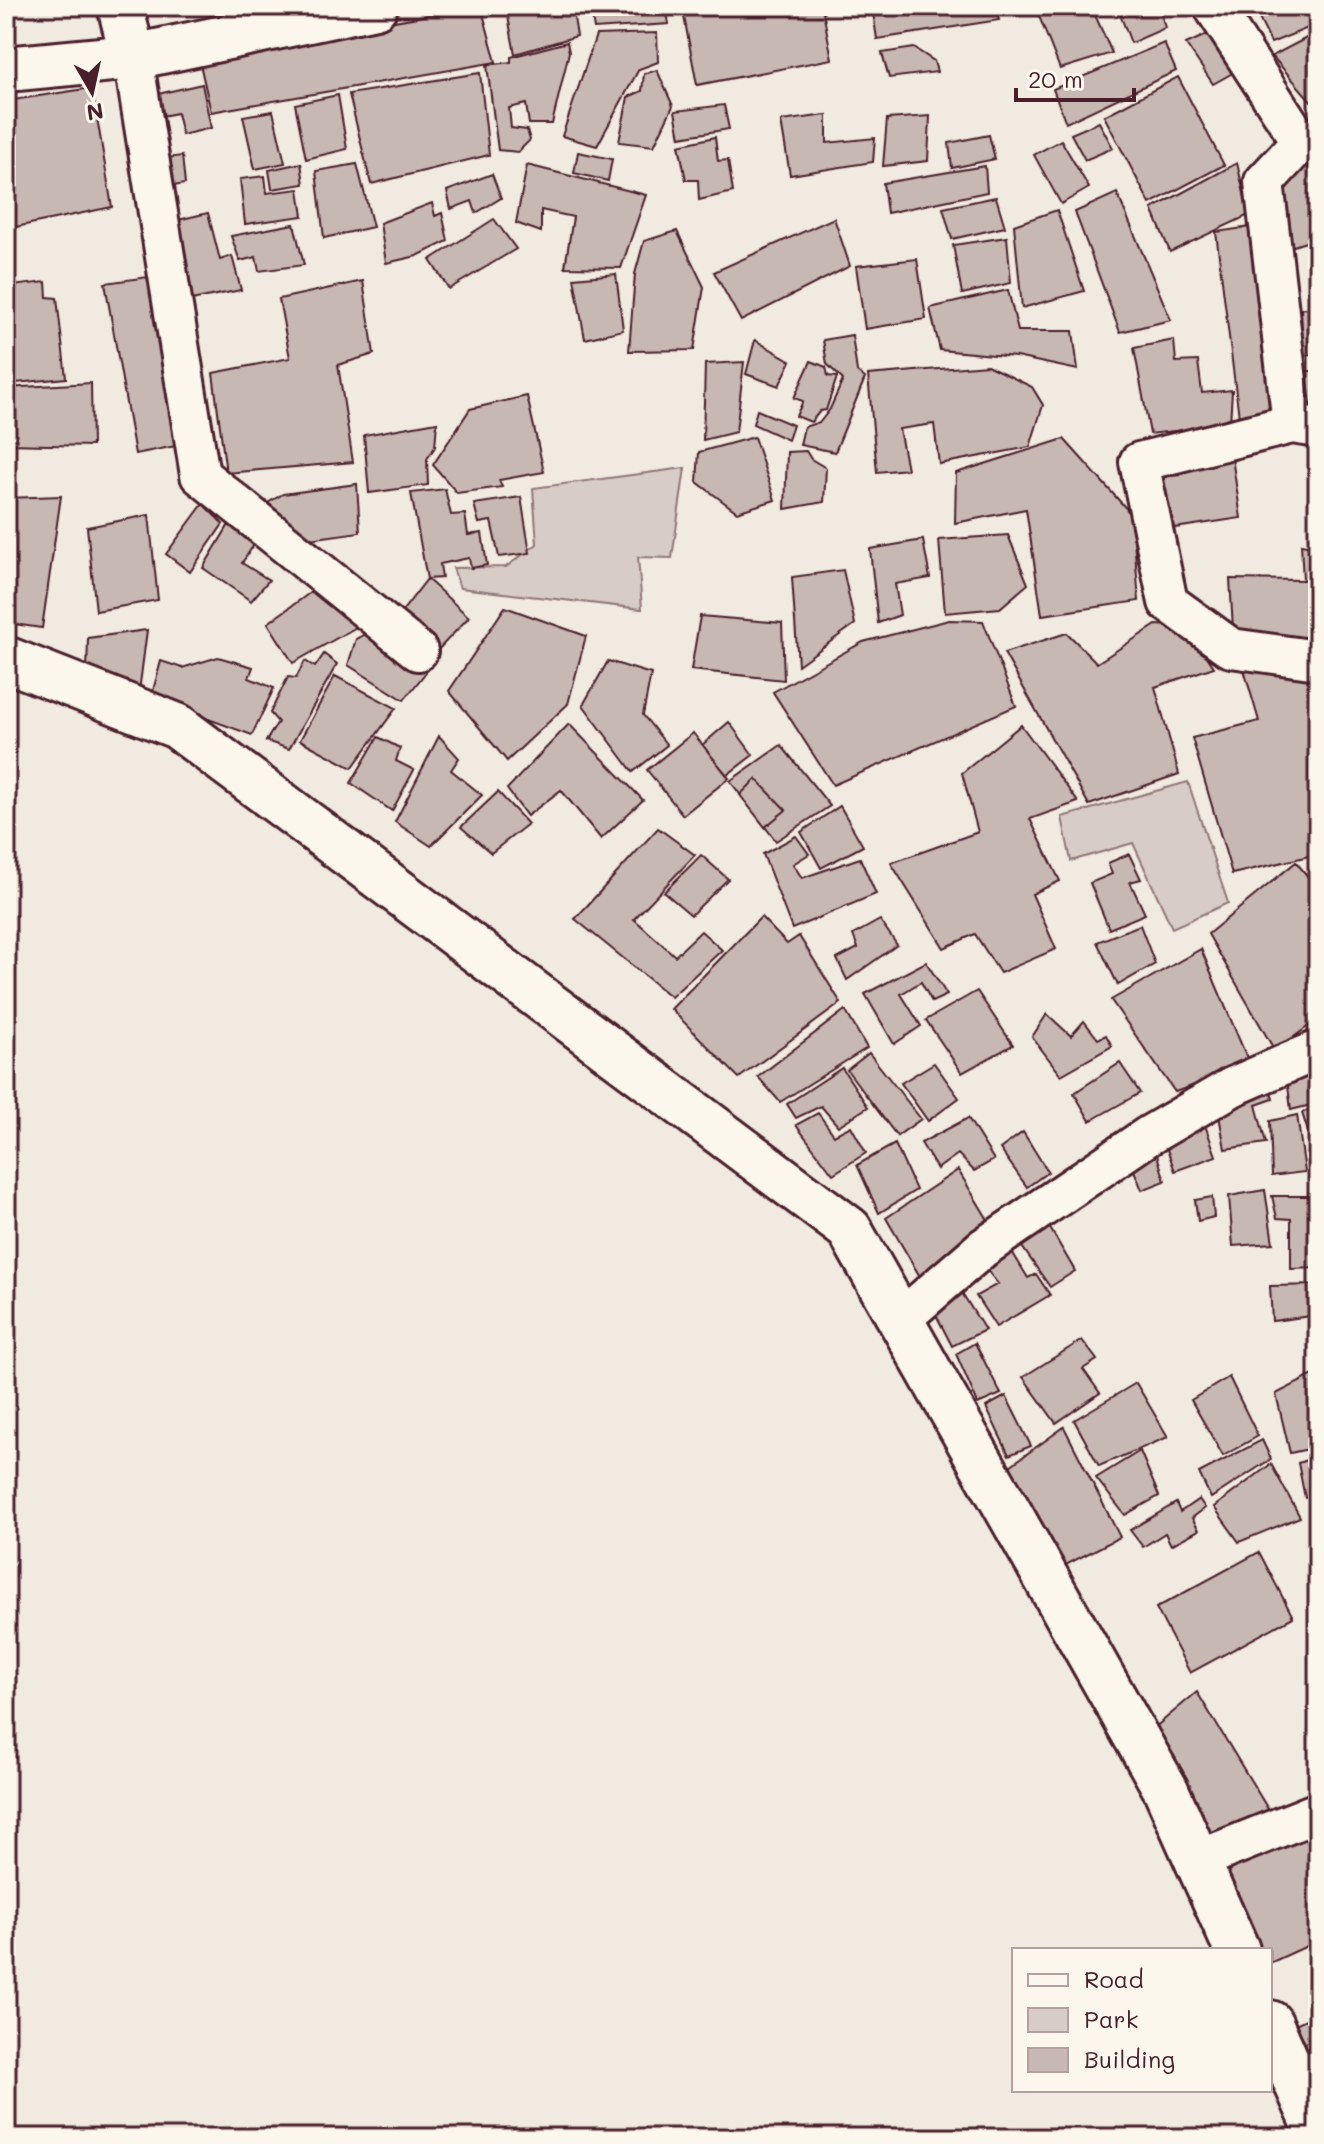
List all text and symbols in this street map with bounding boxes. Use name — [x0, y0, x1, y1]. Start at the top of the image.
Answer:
north arrow — [52, 52, 132, 132]
scale bar — [1016, 52, 1134, 102]
text: 20 m — [1028, 63, 1083, 94]
text: N — [85, 97, 106, 128]
legend — [1012, 1948, 1272, 2092]
text: Road — [1084, 1963, 1144, 1994]
text: Park — [1084, 2003, 1138, 2034]
text: Building — [1084, 2043, 1175, 2074]

